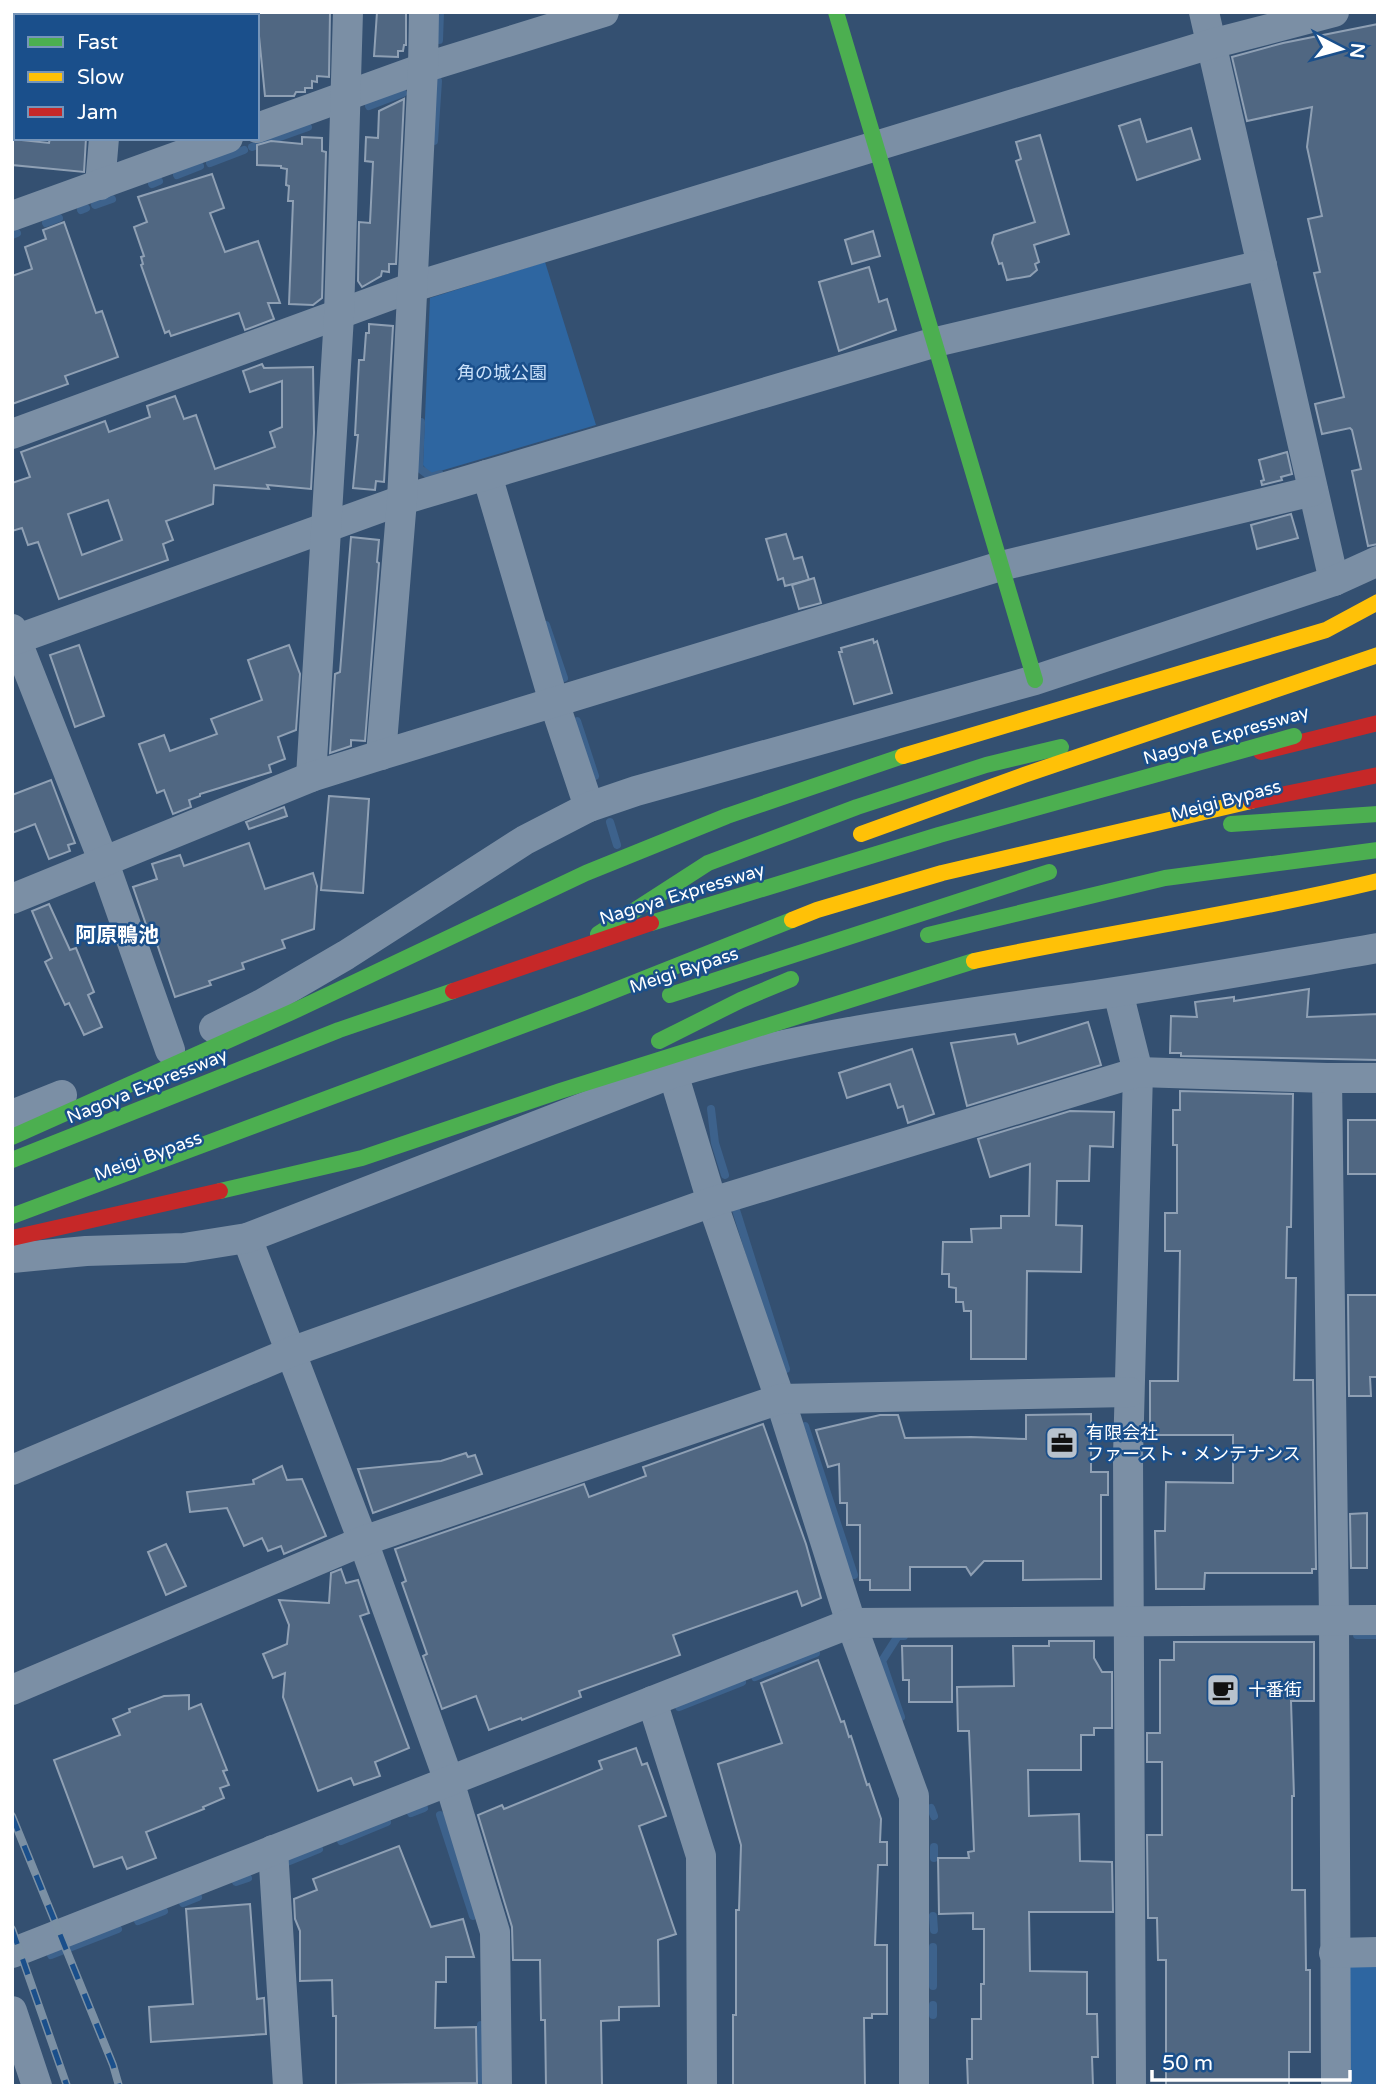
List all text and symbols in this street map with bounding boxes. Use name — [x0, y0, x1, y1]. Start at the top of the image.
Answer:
legend — [14, 14, 259, 140]
north arrow — [1306, 14, 1376, 84]
text: Fast — [77, 30, 118, 55]
text: N — [1345, 42, 1369, 59]
text: Slow — [77, 65, 125, 90]
text: Jam — [77, 100, 118, 125]
park label: 角の城公園 — [457, 362, 547, 384]
street label: Nagoya Expressway — [1141, 701, 1312, 769]
street label: Meigi Bypass — [1169, 775, 1283, 825]
street label: Nagoya Expressway — [597, 858, 768, 930]
district label: 阿原鴨池 — [75, 923, 159, 948]
street label: Meigi Bypass — [627, 942, 741, 998]
street label: Nagoya Expressway — [63, 1044, 231, 1128]
street label: Meigi Bypass — [91, 1126, 205, 1186]
place label: 有限会社 ファースト・メンテナンス — [1086, 1422, 1301, 1465]
office icon: 有限会社 ファースト・メンテナンス — [1043, 1424, 1081, 1462]
cafe icon: 十番街 — [1204, 1671, 1242, 1709]
place label: 十番街 — [1248, 1679, 1302, 1701]
scale bar — [1152, 2038, 1350, 2082]
text: 50 m — [1162, 2051, 1213, 2076]

